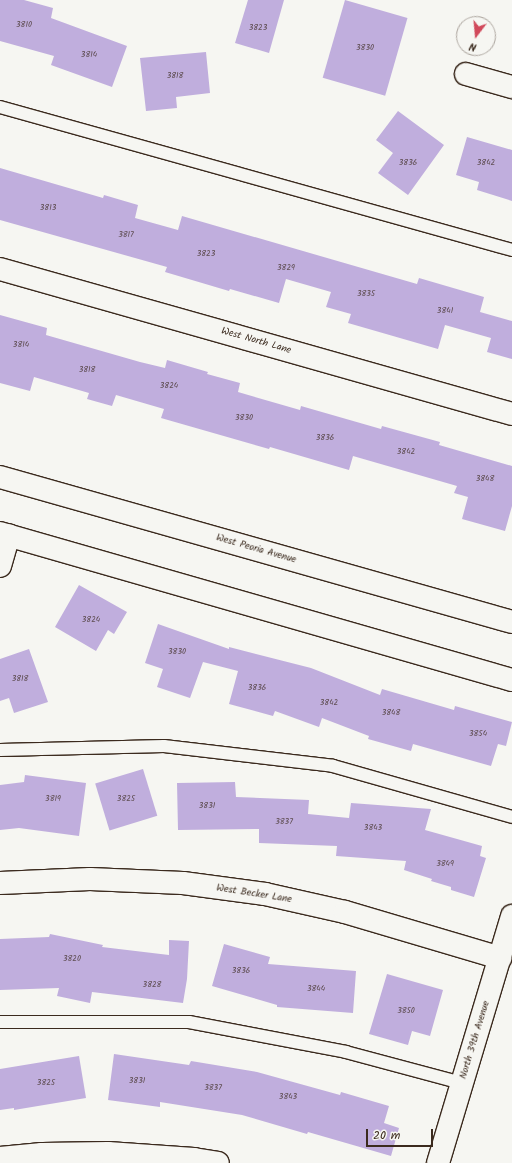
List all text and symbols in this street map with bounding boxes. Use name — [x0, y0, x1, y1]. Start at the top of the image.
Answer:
north arrow — [456, 16, 496, 56]
house number: 3810 — [16, 20, 32, 30]
house number: 3823 — [249, 23, 267, 33]
text: N — [467, 37, 479, 56]
house number: 3830 — [356, 43, 374, 53]
house number: 3814 — [81, 50, 97, 60]
house number: 3818 — [167, 71, 183, 81]
house number: 3836 — [399, 158, 417, 168]
house number: 3842 — [477, 158, 495, 168]
house number: 3813 — [40, 203, 56, 213]
house number: 3817 — [118, 230, 134, 240]
house number: 3823 — [197, 249, 215, 259]
house number: 3829 — [277, 263, 295, 273]
house number: 3835 — [357, 289, 375, 299]
house number: 3841 — [437, 306, 453, 316]
street label: West North Lane — [220, 325, 292, 357]
house number: 3814 — [13, 340, 29, 350]
house number: 3818 — [79, 365, 95, 375]
house number: 3824 — [160, 381, 178, 391]
house number: 3830 — [235, 413, 253, 423]
house number: 3836 — [316, 433, 334, 443]
house number: 3842 — [397, 447, 415, 457]
house number: 3848 — [476, 474, 494, 484]
street label: West Peoria Avenue — [215, 532, 297, 566]
house number: 3824 — [82, 615, 100, 625]
house number: 3830 — [168, 647, 186, 657]
house number: 3818 — [12, 674, 28, 684]
house number: 3836 — [248, 683, 266, 693]
house number: 3842 — [320, 698, 338, 708]
house number: 3848 — [382, 708, 400, 718]
house number: 3854 — [469, 729, 487, 739]
house number: 3819 — [45, 794, 61, 804]
house number: 3825 — [117, 794, 135, 804]
house number: 3831 — [199, 801, 215, 811]
house number: 3837 — [275, 817, 293, 827]
house number: 3843 — [364, 823, 382, 833]
house number: 3849 — [436, 859, 454, 869]
street label: West Becker Lane — [215, 882, 293, 906]
house number: 3820 — [63, 954, 81, 964]
house number: 3836 — [232, 966, 250, 976]
house number: 3828 — [143, 980, 161, 990]
house number: 3844 — [307, 984, 325, 994]
street label: North 39th Avenue — [457, 999, 493, 1081]
house number: 3850 — [397, 1006, 415, 1016]
house number: 3831 — [129, 1076, 145, 1086]
house number: 3825 — [37, 1078, 55, 1088]
house number: 3837 — [204, 1083, 222, 1093]
house number: 3843 — [279, 1092, 297, 1102]
scale bar — [368, 1121, 435, 1147]
text: 20 m — [373, 1126, 400, 1145]

